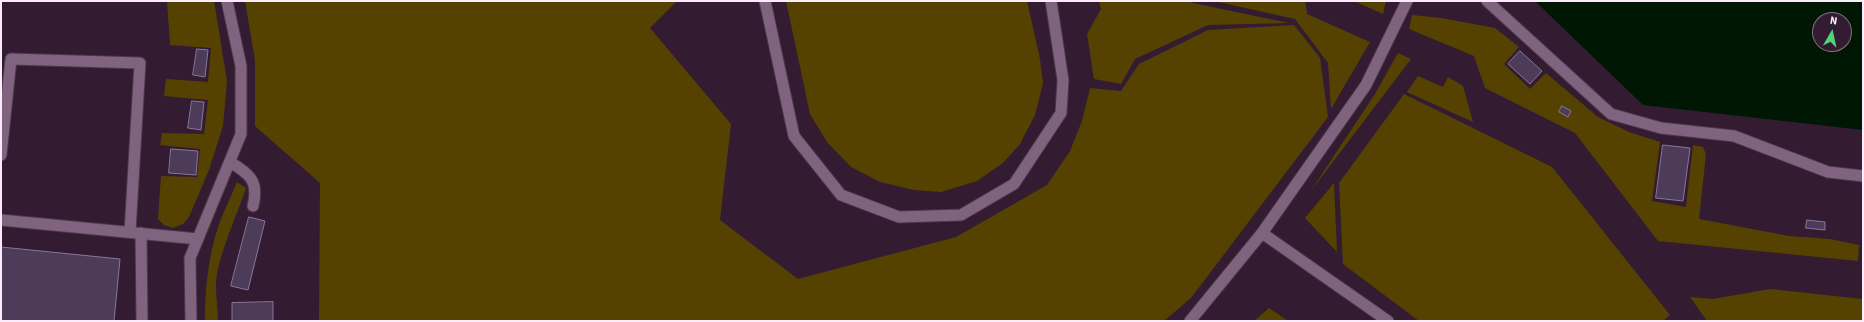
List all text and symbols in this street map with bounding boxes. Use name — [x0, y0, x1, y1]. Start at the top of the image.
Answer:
north arrow — [1812, 12, 1852, 52]
text: N — [1829, 13, 1839, 29]

